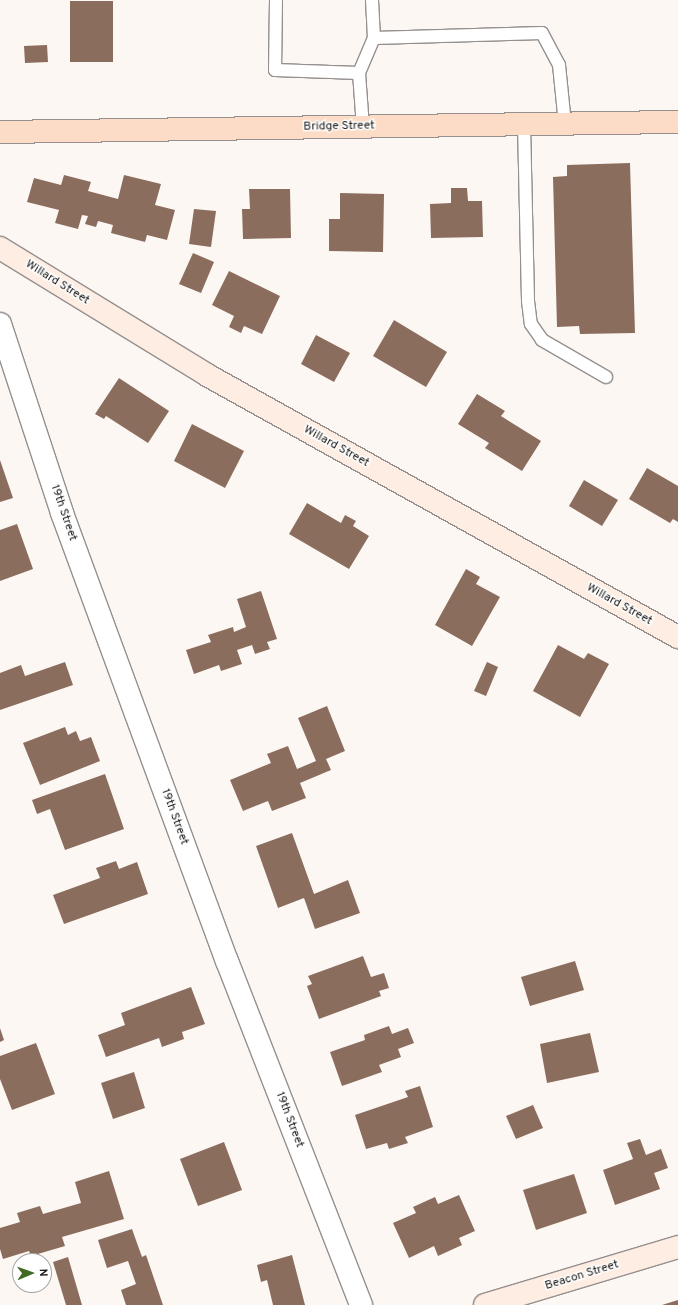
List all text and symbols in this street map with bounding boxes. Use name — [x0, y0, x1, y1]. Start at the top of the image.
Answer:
street label: Bridge Street — [303, 119, 375, 135]
street label: Willard Street — [22, 258, 92, 308]
street label: Willard Street — [301, 423, 371, 471]
street label: 19th Street — [47, 483, 79, 543]
street label: Willard Street — [584, 581, 654, 629]
street label: 19th Street — [157, 787, 191, 847]
street label: 19th Street — [272, 1090, 306, 1150]
north arrow — [12, 1253, 52, 1293]
street label: Beacon Street — [543, 1258, 621, 1294]
text: N — [36, 1268, 50, 1277]

